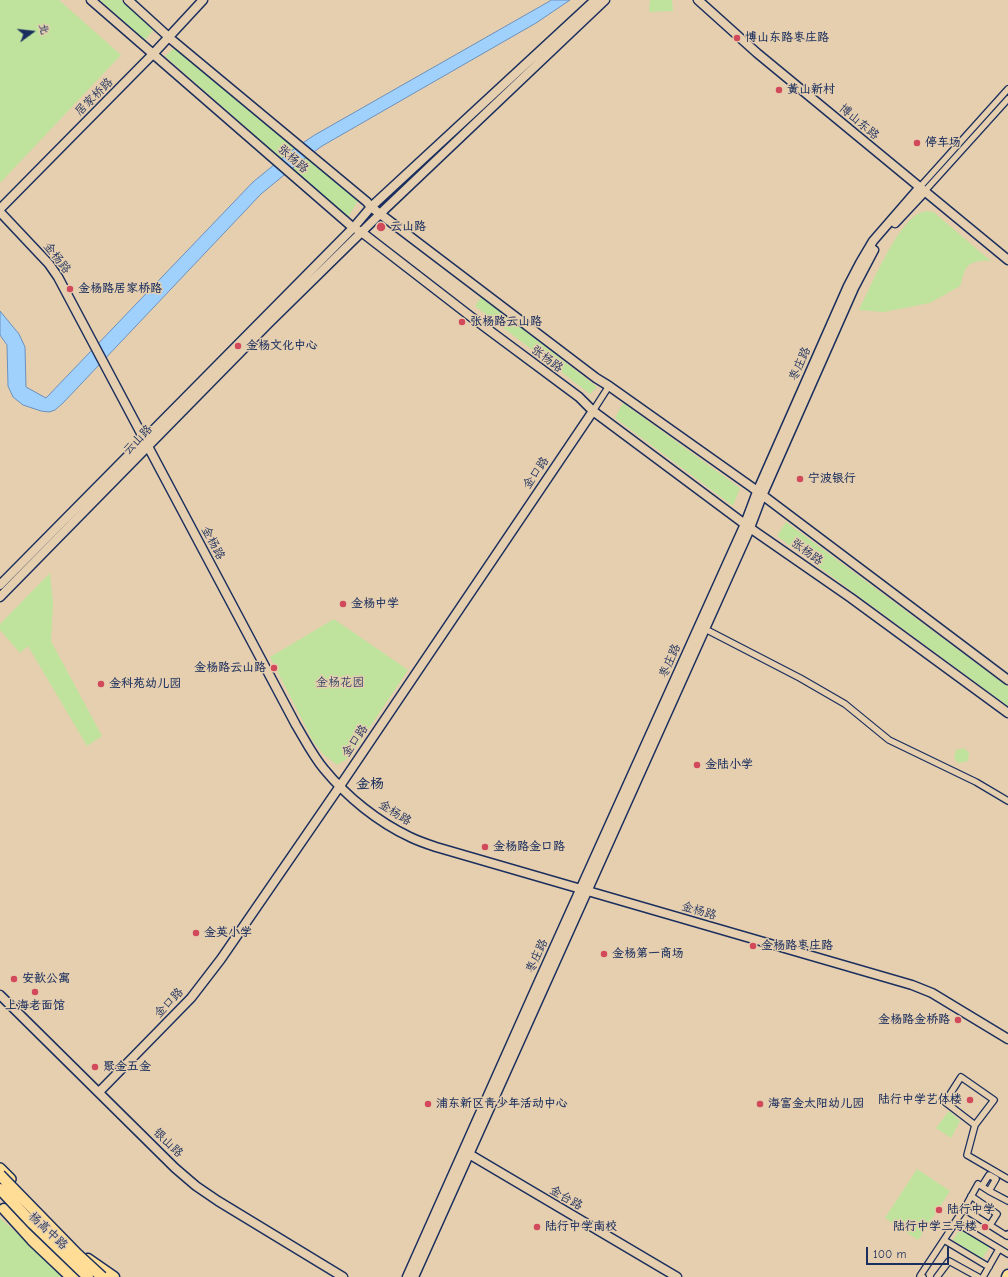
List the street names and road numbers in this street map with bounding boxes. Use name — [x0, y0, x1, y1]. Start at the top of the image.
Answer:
street label: 居家桥路 — [72, 75, 116, 119]
street label: 博山东路 — [836, 101, 882, 143]
street label: 张杨路 — [275, 142, 311, 176]
street label: 金杨路 — [40, 239, 74, 277]
street label: 张杨路 — [528, 342, 566, 376]
street label: 枣庄路 — [786, 345, 814, 383]
street label: 云山路 — [120, 422, 156, 458]
street label: 金口路 — [520, 454, 552, 492]
street label: 金杨路 — [198, 524, 228, 562]
street label: 张杨路 — [788, 536, 826, 568]
street label: 枣庄路 — [656, 642, 684, 680]
street label: 金口路 — [339, 722, 371, 760]
street label: 金杨路 — [376, 797, 414, 829]
street label: 金杨路 — [680, 899, 718, 923]
street label: 枣庄路 — [523, 937, 551, 975]
street label: 金口路 — [151, 985, 187, 1021]
street label: 银山路 — [150, 1125, 186, 1161]
street label: 金台路 — [547, 1183, 585, 1213]
street label: 杨高中路 — [26, 1209, 70, 1253]

